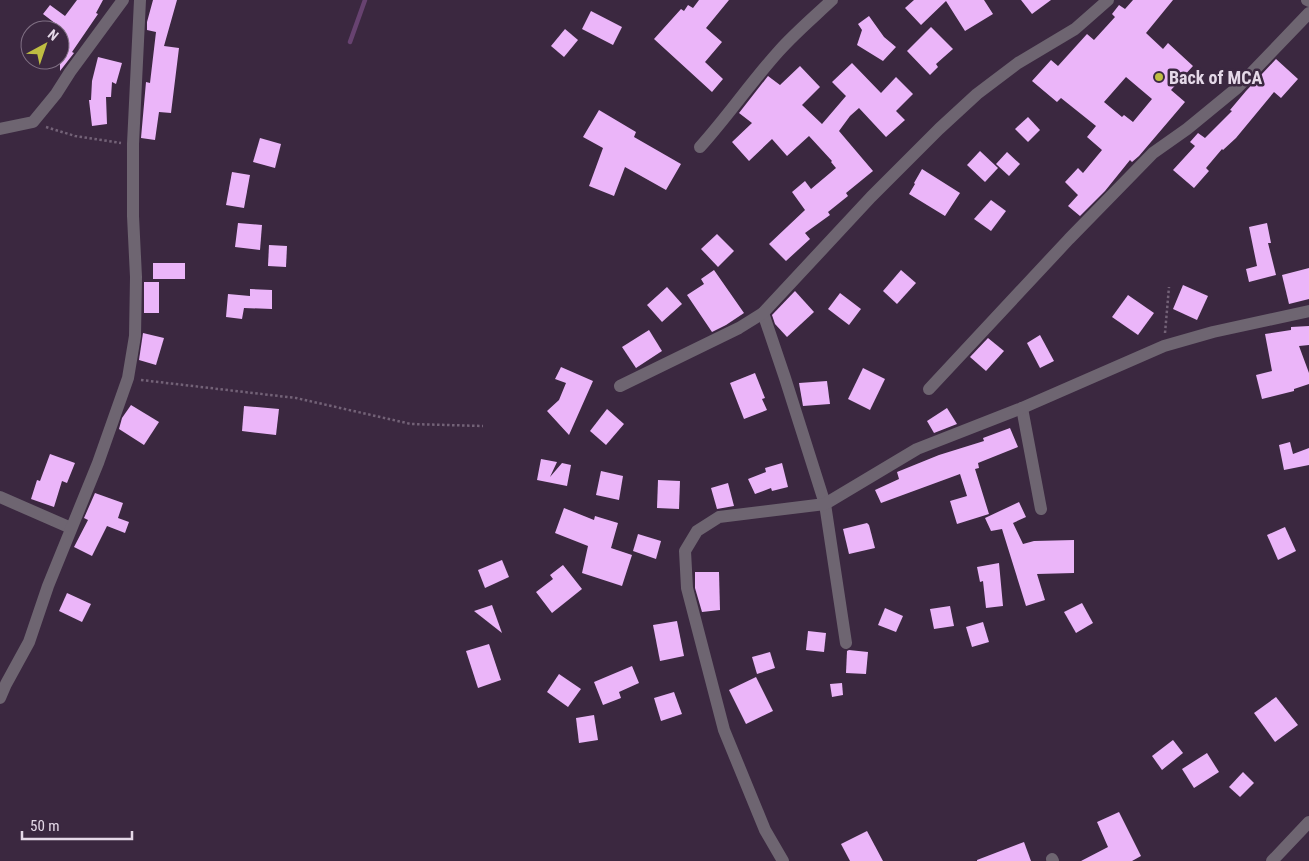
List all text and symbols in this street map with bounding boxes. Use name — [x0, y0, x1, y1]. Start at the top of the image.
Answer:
north arrow — [20, 20, 70, 70]
text: N — [45, 26, 62, 44]
place label: Back of MCA — [1169, 67, 1263, 88]
marker: Back of MCA — [1153, 71, 1165, 83]
scale bar — [22, 808, 132, 840]
text: 50 m — [30, 817, 60, 835]

